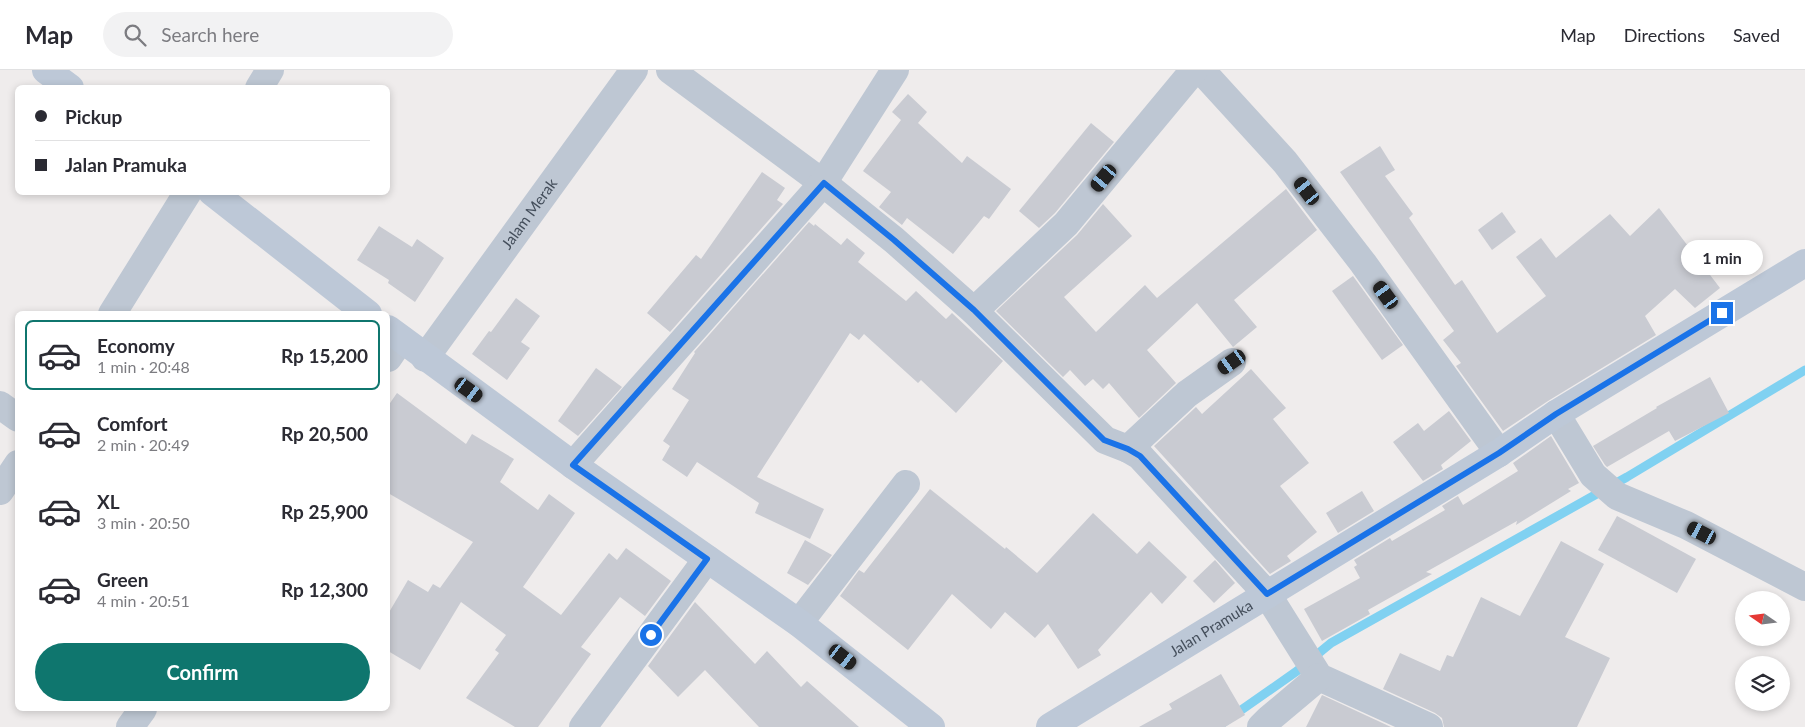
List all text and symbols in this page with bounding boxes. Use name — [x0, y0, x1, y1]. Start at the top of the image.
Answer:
search box — [103, 12, 453, 57]
text: Map — [25, 20, 73, 49]
icon: search — [121, 21, 149, 49]
text: Search here — [161, 23, 259, 46]
text: Map — [1560, 24, 1596, 46]
text: Directions — [1624, 24, 1705, 46]
text: Saved — [1733, 24, 1780, 46]
text: Pickup — [65, 105, 122, 128]
text: Jalan Pramuka — [65, 153, 187, 176]
car — [1088, 162, 1119, 194]
street label: Jalam Merak — [497, 174, 561, 252]
car — [1291, 175, 1322, 207]
callout: 1 min — [1681, 240, 1763, 276]
text: 1 min — [1702, 248, 1742, 267]
car — [1371, 278, 1400, 312]
route end — [1711, 302, 1733, 324]
icon: car — [37, 333, 82, 378]
text: Economy — [97, 334, 175, 357]
text: Rp 15,200 — [281, 344, 368, 367]
car — [1215, 347, 1248, 377]
text: 1 min · 20:48 — [97, 357, 190, 376]
car — [452, 375, 485, 405]
icon: car — [37, 411, 82, 456]
text: Comfort — [97, 412, 168, 435]
text: Rp 20,500 — [281, 422, 368, 445]
text: 2 min · 20:49 — [97, 435, 190, 454]
icon: car — [37, 489, 82, 534]
text: XL — [97, 490, 120, 513]
text: Rp 25,900 — [281, 500, 368, 523]
text: 3 min · 20:50 — [97, 513, 190, 532]
car — [1685, 520, 1718, 546]
icon: car — [37, 567, 82, 612]
text: Green — [97, 568, 148, 591]
text: Rp 12,300 — [281, 578, 368, 601]
text: 4 min · 20:51 — [97, 591, 190, 610]
north arrow — [1735, 591, 1790, 646]
map controls — [1735, 591, 1790, 711]
street label: Jalan Pramuka — [1166, 595, 1256, 660]
route start — [640, 624, 662, 646]
car — [826, 642, 859, 672]
button: Confirm — [35, 643, 370, 701]
button: layers — [1735, 656, 1790, 711]

